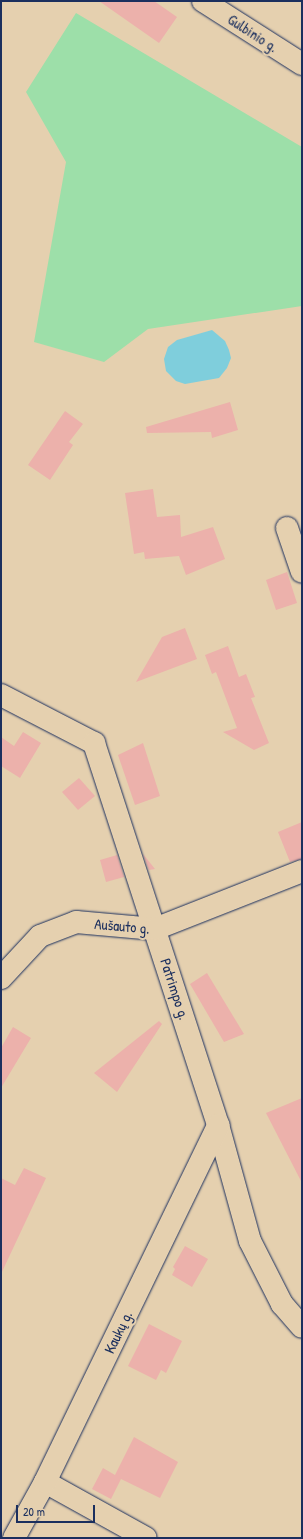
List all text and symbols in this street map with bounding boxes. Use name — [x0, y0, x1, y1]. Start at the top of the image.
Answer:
street label: Gulbinio g. — [225, 10, 281, 56]
street label: Aušauto g. — [94, 915, 150, 937]
street label: Patrimpo g. — [157, 956, 193, 1022]
street label: Kaukų g. — [100, 1308, 136, 1356]
scale bar — [18, 1497, 97, 1523]
text: 20 m — [23, 1503, 45, 1520]

